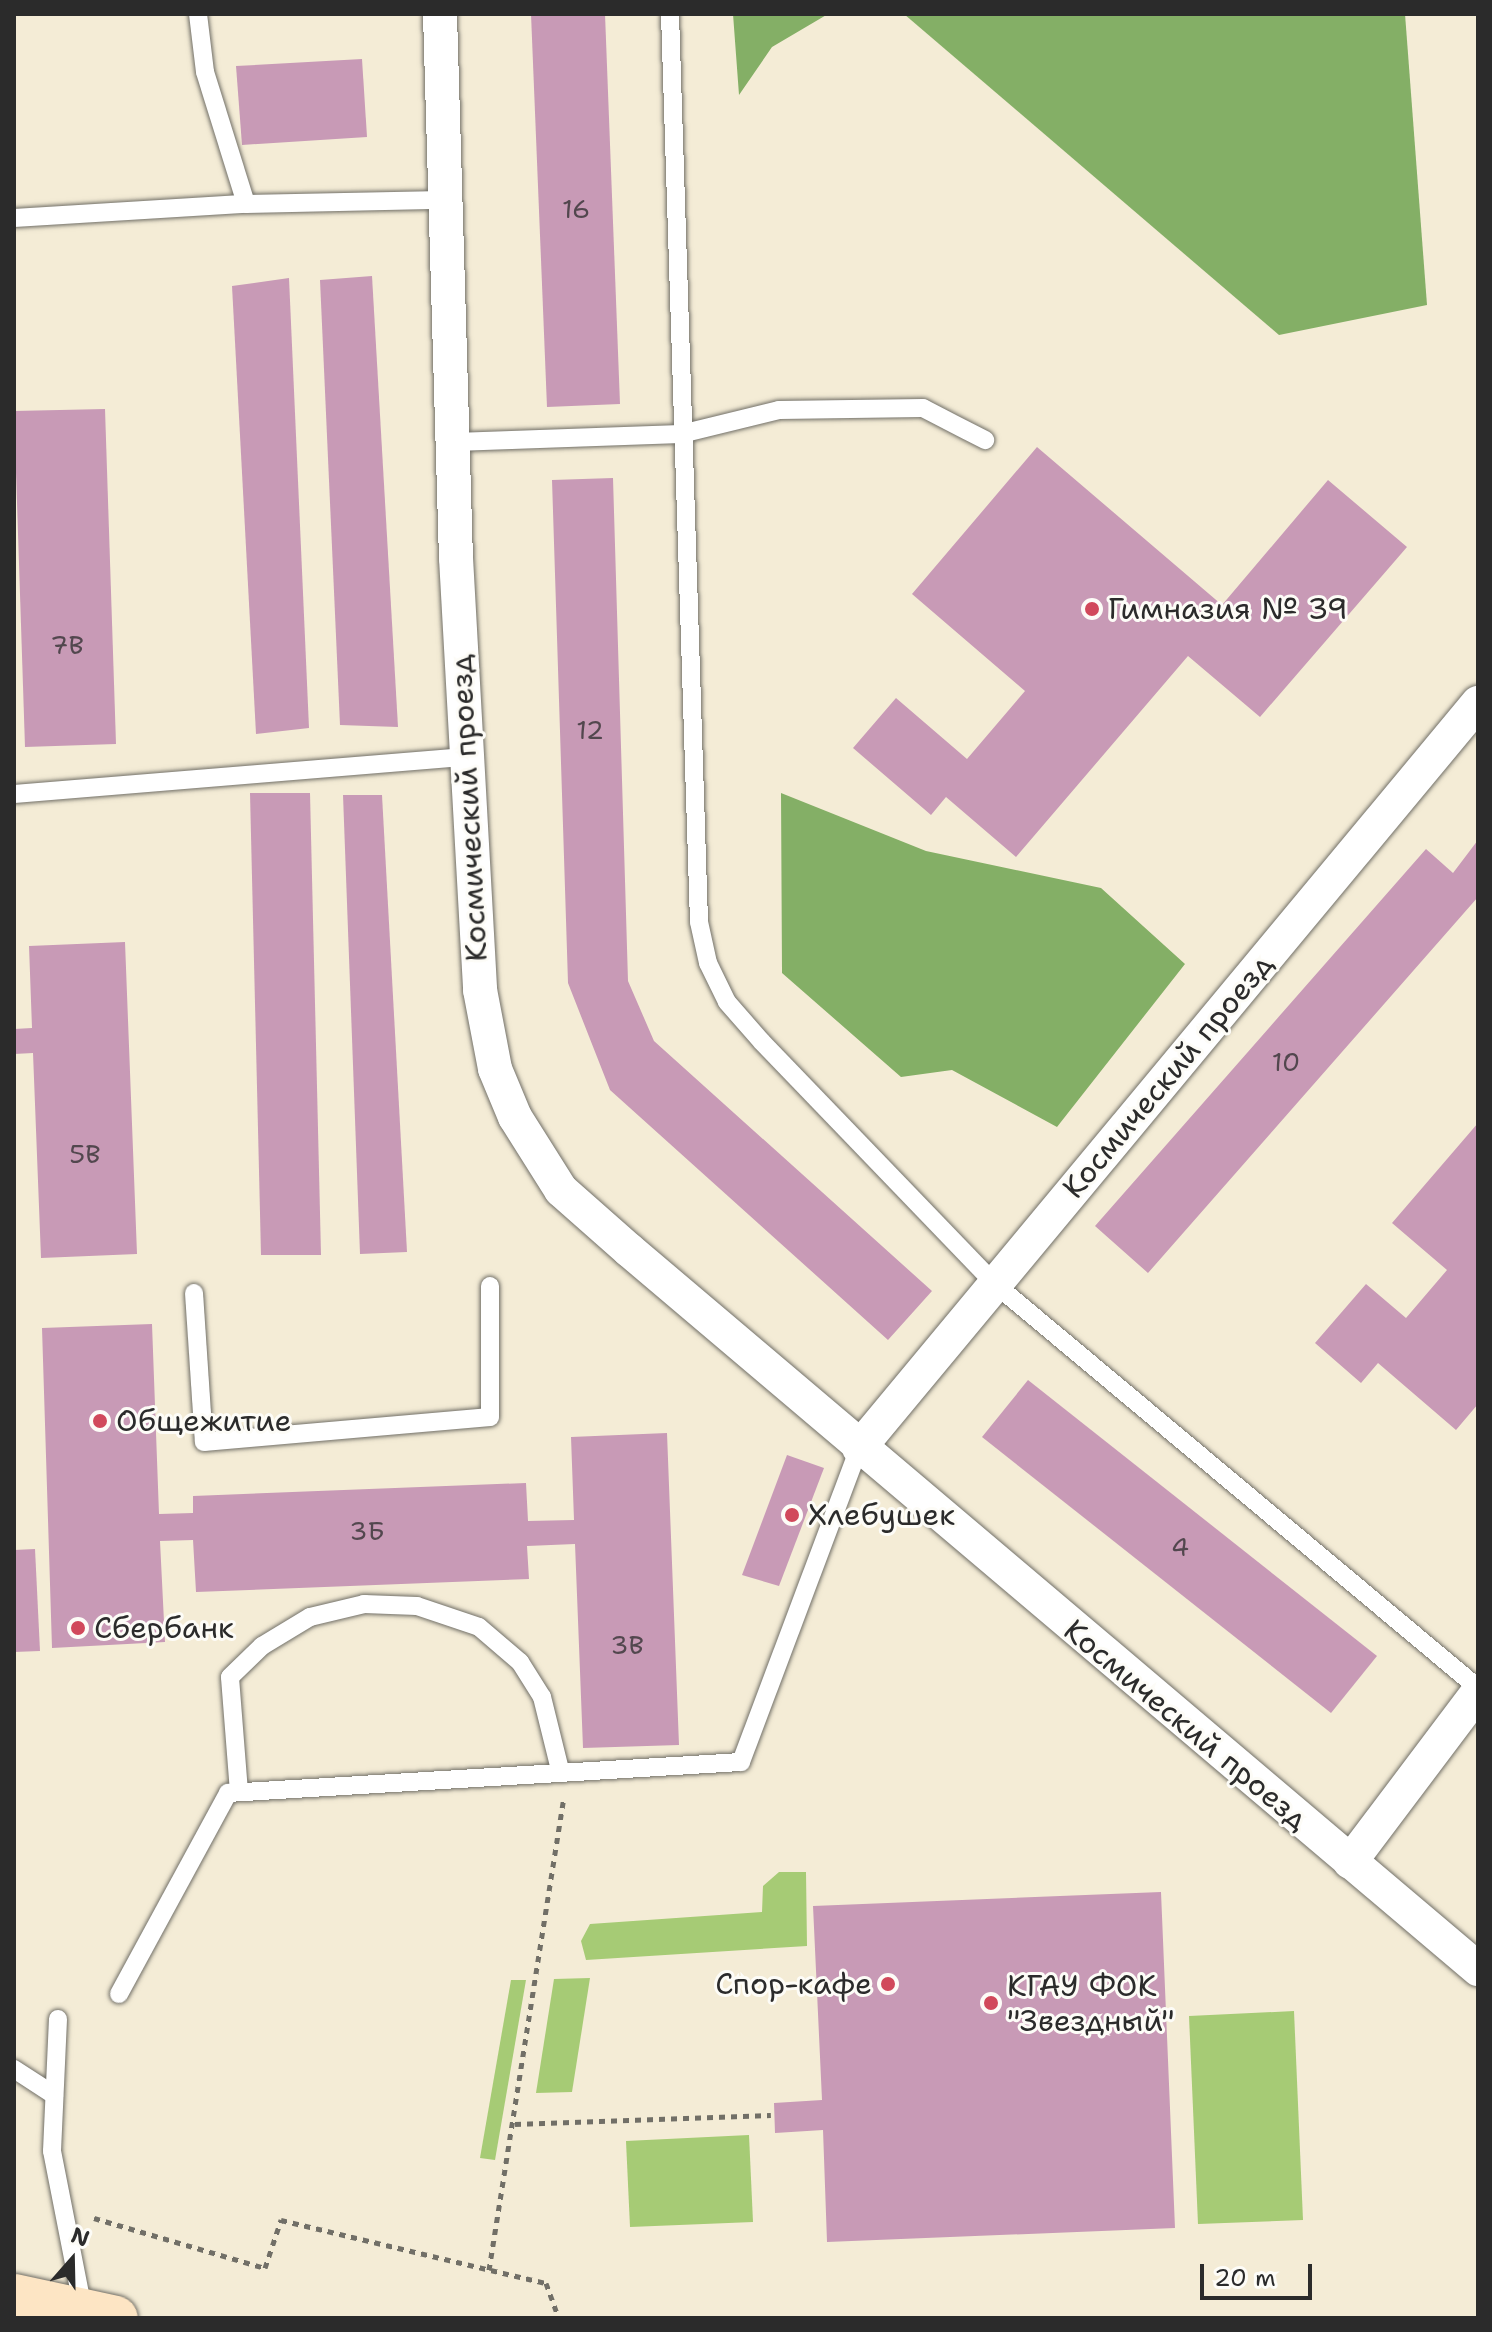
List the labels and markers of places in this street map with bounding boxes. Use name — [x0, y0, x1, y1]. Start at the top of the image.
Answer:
place label: Гимназия № 39 — [1108, 591, 1348, 627]
marker: Гимназия № 39 — [1083, 600, 1101, 618]
place label: Общежитие — [116, 1403, 292, 1439]
marker: Общежитие — [91, 1412, 109, 1430]
place label: Хлебушек — [808, 1497, 955, 1533]
marker: Хлебушек — [783, 1506, 801, 1524]
place label: Сбербанк — [94, 1610, 234, 1646]
marker: Сбербанк — [69, 1619, 87, 1637]
place label: Спор-кафе — [715, 1966, 872, 2002]
place label: КГАУ ФОК "Звездный" — [1007, 1968, 1175, 2038]
marker: Спор-кафе — [879, 1975, 897, 1993]
marker: КГАУ ФОК "Звездный" — [982, 1994, 1000, 2012]

